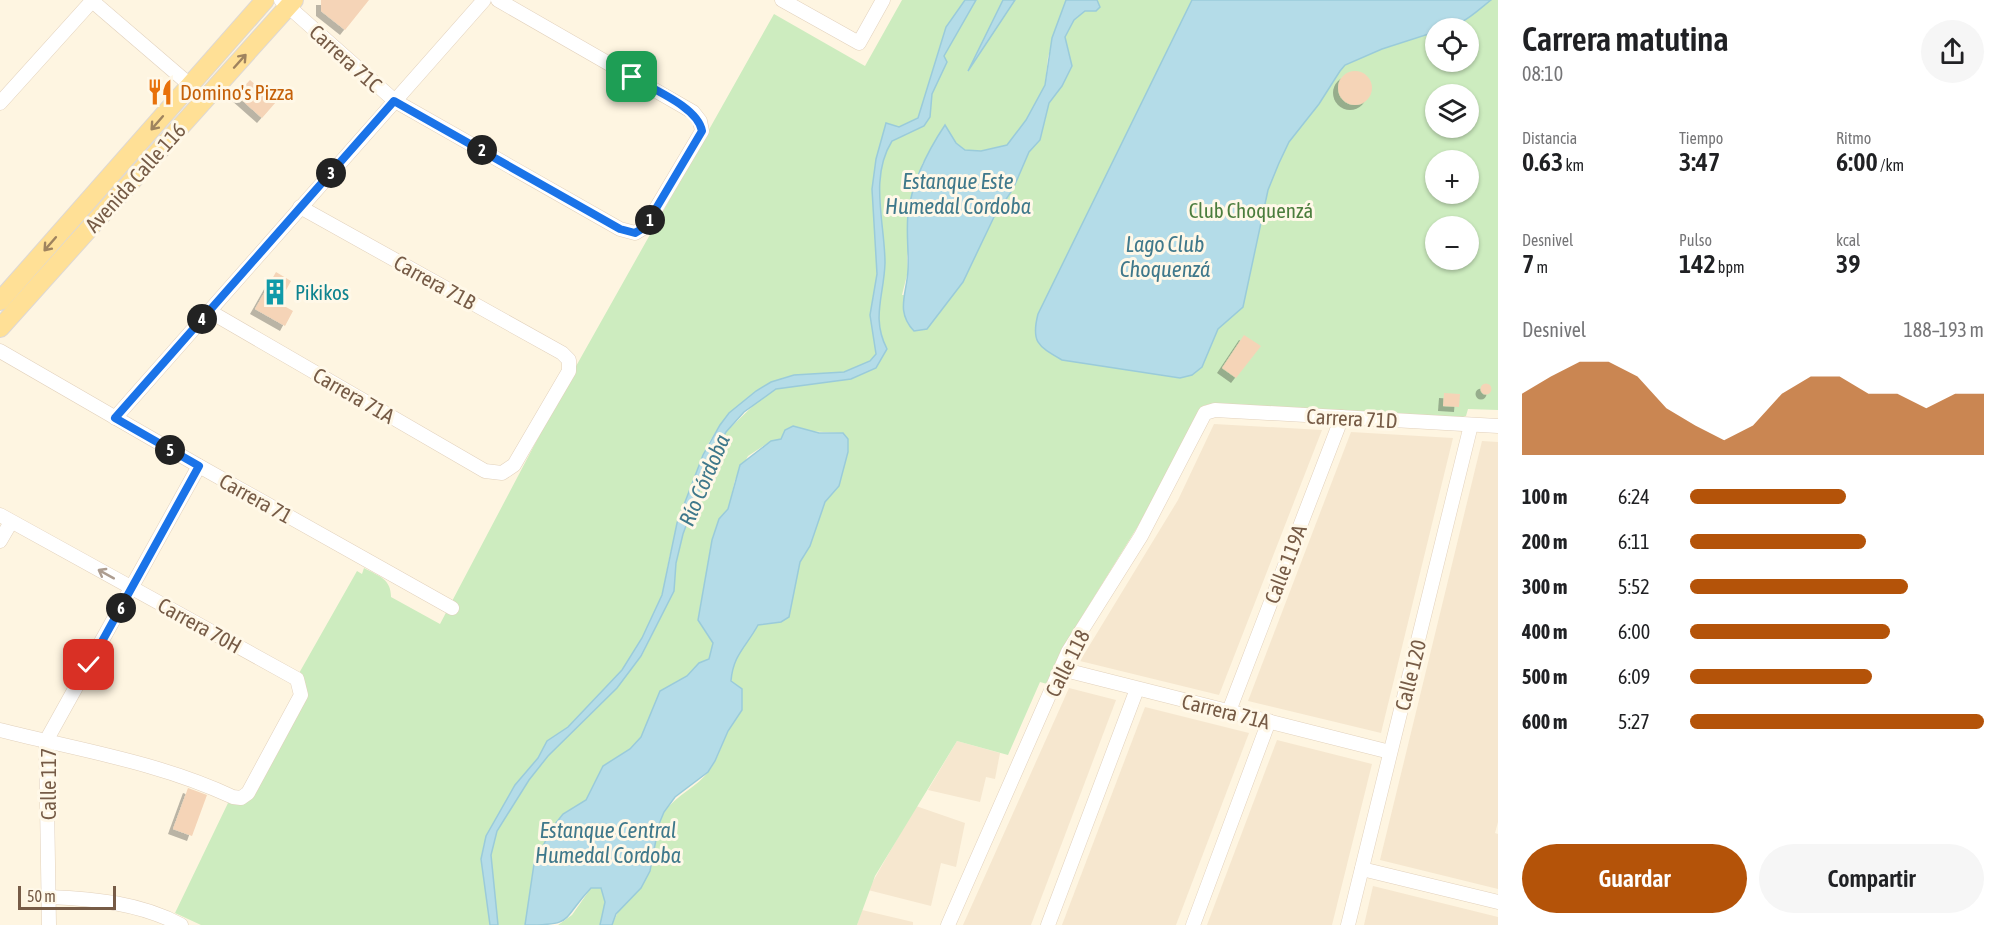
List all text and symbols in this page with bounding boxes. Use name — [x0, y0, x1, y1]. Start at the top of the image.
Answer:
map controls — [1425, 18, 1479, 270]
button: locate — [1425, 18, 1479, 72]
street label: Carrera 71C — [305, 19, 387, 97]
text: Carrera matutina — [1522, 20, 1729, 58]
button: share — [1921, 20, 1984, 83]
pin — [606, 51, 657, 102]
one-way arrow — [233, 54, 247, 69]
icon: arrive — [615, 60, 648, 93]
text: 08:10 — [1522, 62, 1563, 85]
restaurant icon: Domino's Pizza — [145, 77, 175, 107]
place label: Domino's Pizza — [180, 80, 294, 104]
button: layers — [1425, 84, 1479, 138]
one-way arrow — [150, 115, 164, 130]
street label: Avenida Calle 116 — [80, 118, 190, 236]
text: Distancia — [1522, 129, 1577, 147]
text: Tiempo — [1679, 129, 1723, 147]
text: Ritmo — [1836, 129, 1871, 147]
pin: 2 — [467, 135, 497, 165]
text: 2 — [478, 141, 486, 159]
text: 0.63 — [1522, 147, 1563, 177]
text: 3:47 — [1679, 147, 1720, 177]
text: 6:00 — [1836, 147, 1878, 177]
button: + — [1425, 150, 1479, 204]
text: km — [1563, 156, 1584, 174]
text: /km — [1878, 156, 1904, 174]
pin: 3 — [316, 158, 346, 188]
text: 3 — [327, 164, 335, 182]
water label: Estanque Este Humedal Cordoba — [885, 168, 1031, 219]
park label: Club Choquenzá — [1189, 198, 1313, 222]
pin: 1 — [635, 205, 665, 235]
text: 1 — [646, 211, 654, 229]
button: − — [1425, 216, 1479, 270]
water label: Lago Club Choquenzá — [1120, 231, 1210, 282]
text: Desnivel — [1522, 231, 1573, 249]
text: Pulso — [1679, 231, 1712, 249]
text: kcal — [1836, 231, 1860, 249]
one-way arrow — [43, 236, 57, 251]
text: 7 — [1522, 249, 1534, 279]
text: 142 — [1679, 249, 1716, 279]
text: 39 — [1836, 249, 1860, 279]
street label: Carrera 71B — [390, 250, 480, 314]
text: m — [1534, 258, 1548, 276]
text: bpm — [1716, 258, 1745, 276]
building icon: Pikikos — [260, 277, 290, 307]
place label: Pikikos — [295, 280, 349, 304]
pin: 4 — [187, 304, 217, 334]
text: 4 — [198, 310, 206, 328]
text: Desnivel — [1522, 318, 1586, 341]
text: 188–193 m — [1903, 318, 1984, 341]
street label: Carrera 71A — [309, 362, 399, 428]
street label: Carrera 71D — [1306, 404, 1398, 432]
water label: Río Córdoba — [673, 430, 735, 530]
pin: 5 — [155, 435, 185, 465]
text: 5 — [166, 441, 174, 459]
street label: Carrera 71 — [216, 468, 296, 528]
text: 100 m — [1522, 485, 1567, 508]
text: 6:24 — [1618, 485, 1650, 508]
street label: Calle 119A — [1259, 521, 1311, 607]
text: 200 m — [1522, 530, 1567, 553]
text: 6:11 — [1618, 530, 1650, 553]
one-way arrow — [98, 568, 115, 580]
text: 300 m — [1522, 575, 1567, 598]
text: 5:52 — [1618, 575, 1650, 598]
street label: Carrera 70H — [154, 592, 246, 658]
pin: 6 — [106, 593, 136, 623]
text: 6 — [117, 599, 125, 617]
text: 400 m — [1522, 620, 1567, 643]
text: 6:00 — [1618, 620, 1650, 643]
street label: Calle 118 — [1040, 625, 1094, 701]
street label: Calle 120 — [1390, 637, 1430, 713]
pin — [63, 639, 114, 690]
icon: check — [72, 648, 105, 681]
text: 500 m — [1522, 665, 1567, 688]
text: 6:09 — [1618, 665, 1650, 688]
street label: Carrera 71A — [1180, 689, 1273, 734]
text: 600 m — [1522, 710, 1567, 733]
text: 5:27 — [1618, 710, 1650, 733]
street label: Calle 117 — [36, 748, 60, 820]
water label: Estanque Central Humedal Cordoba — [535, 817, 681, 868]
button: Guardar — [1522, 844, 1747, 913]
button: Compartir — [1759, 844, 1984, 913]
scale bar — [18, 883, 116, 910]
text: 50 m — [27, 887, 56, 905]

